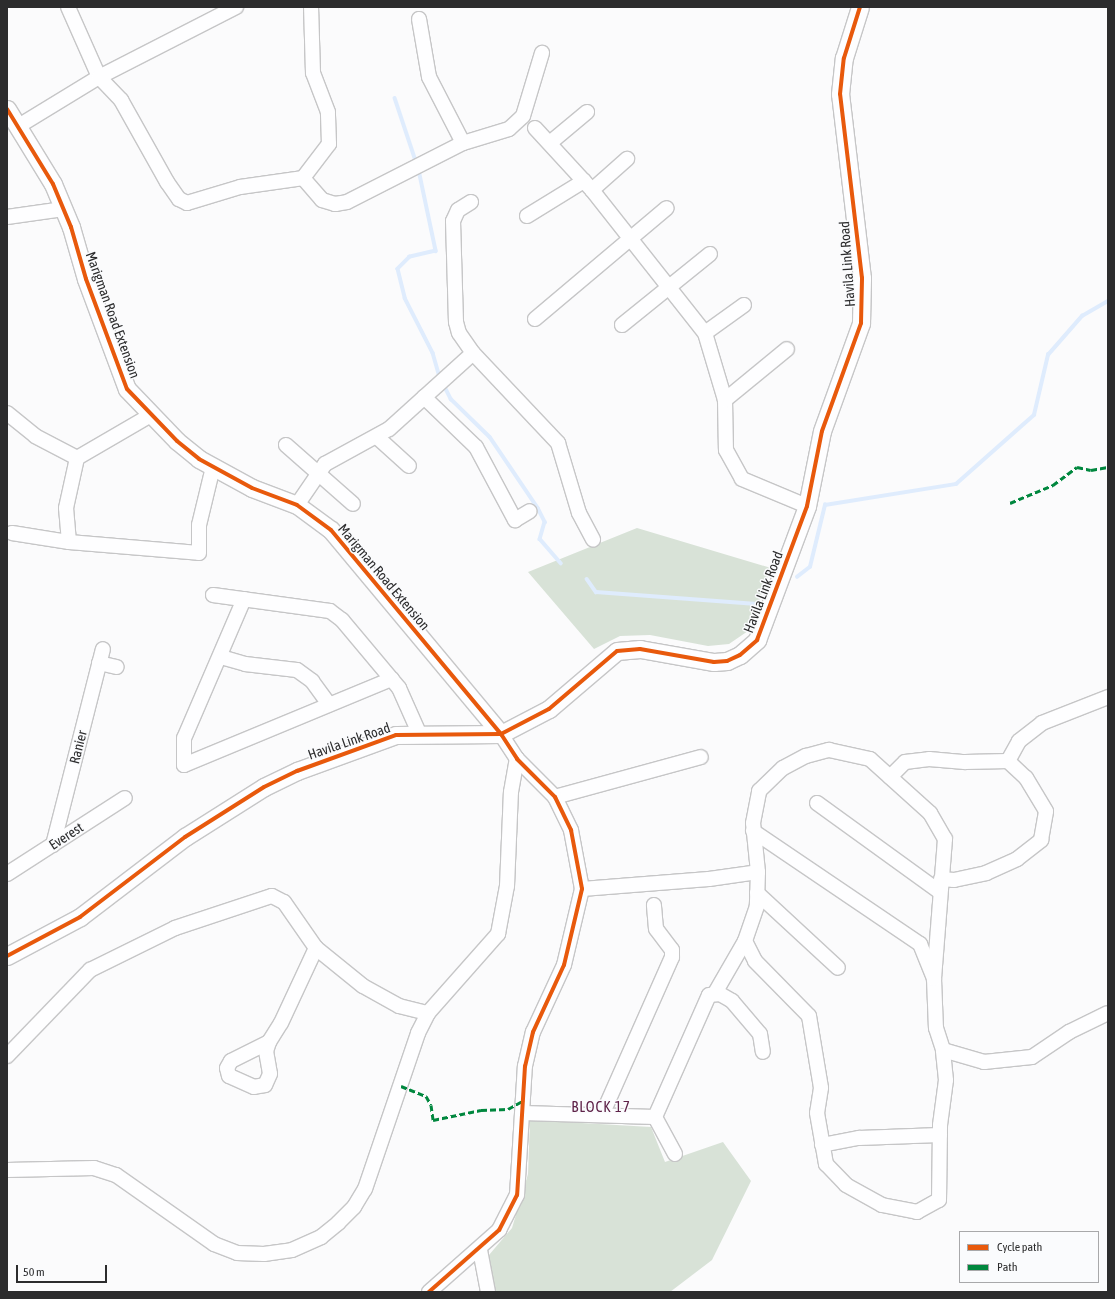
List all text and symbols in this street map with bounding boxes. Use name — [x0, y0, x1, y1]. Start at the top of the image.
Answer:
street label: Havila Link Road — [836, 221, 858, 307]
street label: Marigman Road Extension — [82, 249, 144, 381]
street label: Marigman Road Extension — [335, 521, 433, 633]
street label: Havila Link Road — [740, 549, 786, 635]
street label: Havila Link Road — [306, 719, 392, 763]
street label: Ranier — [66, 728, 90, 766]
street label: Everest — [46, 819, 86, 853]
district label: BLOCK 17 — [571, 1098, 631, 1116]
legend — [959, 1231, 1099, 1283]
text: Cycle path — [997, 1240, 1042, 1254]
scale bar — [18, 1257, 109, 1283]
text: Path — [997, 1260, 1018, 1274]
text: 50 m — [23, 1265, 45, 1279]

